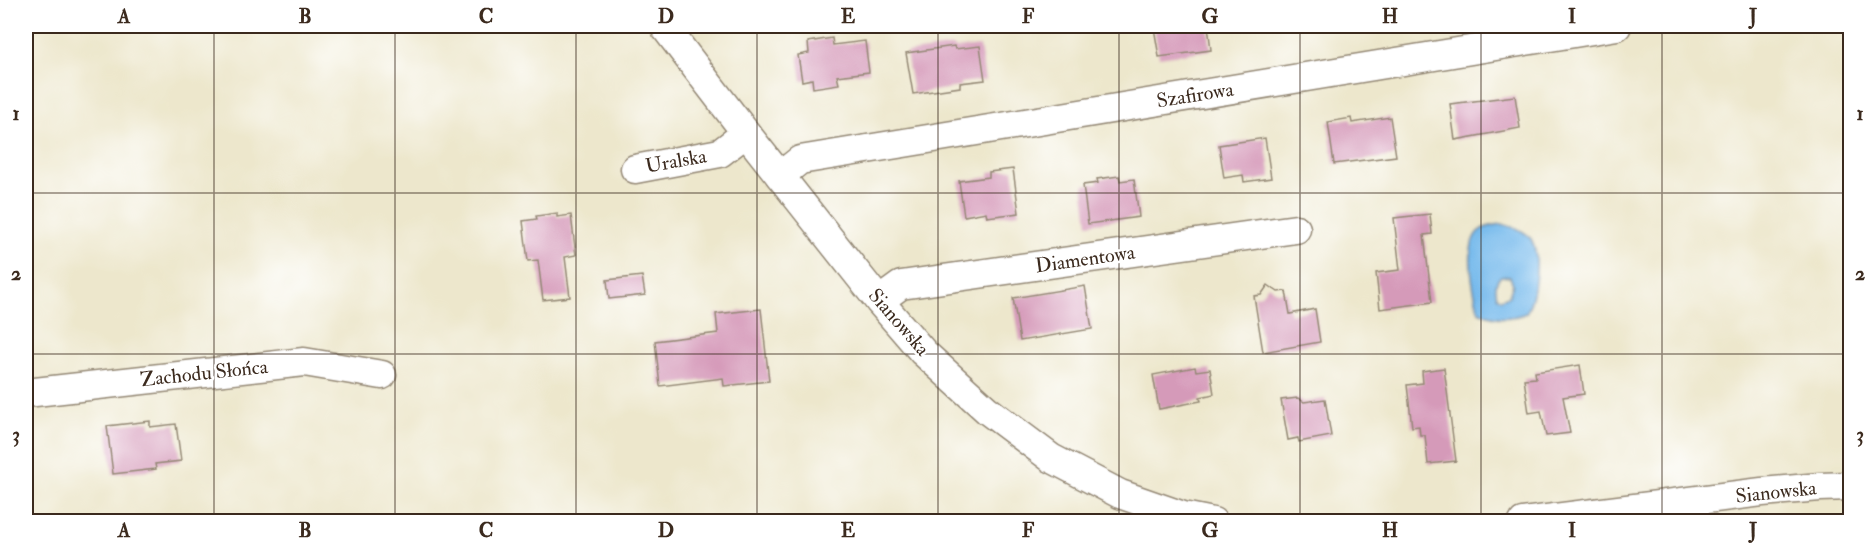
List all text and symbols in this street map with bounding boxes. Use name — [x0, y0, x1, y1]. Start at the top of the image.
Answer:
text: A — [117, 4, 131, 29]
text: B — [298, 4, 312, 29]
text: C — [479, 4, 493, 29]
text: D — [658, 4, 674, 29]
text: E — [841, 4, 856, 29]
text: F — [1022, 4, 1035, 29]
text: G — [1202, 4, 1219, 29]
text: H — [1382, 4, 1398, 29]
text: I — [1568, 4, 1576, 29]
text: J — [1748, 4, 1757, 29]
street label: Szafirowa — [1155, 76, 1236, 113]
text: 1 — [12, 101, 20, 126]
text: 1 — [1856, 101, 1864, 126]
street label: Uralska — [644, 143, 709, 179]
street label: Diamentowa — [1034, 240, 1137, 278]
text: 2 — [11, 261, 21, 286]
text: 2 — [1855, 261, 1865, 286]
street label: Sianowska — [863, 283, 936, 361]
street label: Zachodu Słońca — [139, 354, 270, 392]
text: 3 — [12, 422, 20, 447]
text: 3 — [1856, 422, 1864, 447]
street label: Sianowska — [1734, 475, 1818, 509]
text: A — [117, 518, 131, 543]
text: B — [298, 518, 312, 543]
text: C — [479, 518, 493, 543]
text: D — [658, 518, 674, 543]
text: E — [841, 518, 856, 543]
text: F — [1022, 518, 1035, 543]
text: G — [1202, 518, 1219, 543]
text: H — [1382, 518, 1398, 543]
text: I — [1568, 518, 1576, 543]
text: J — [1748, 518, 1757, 543]

